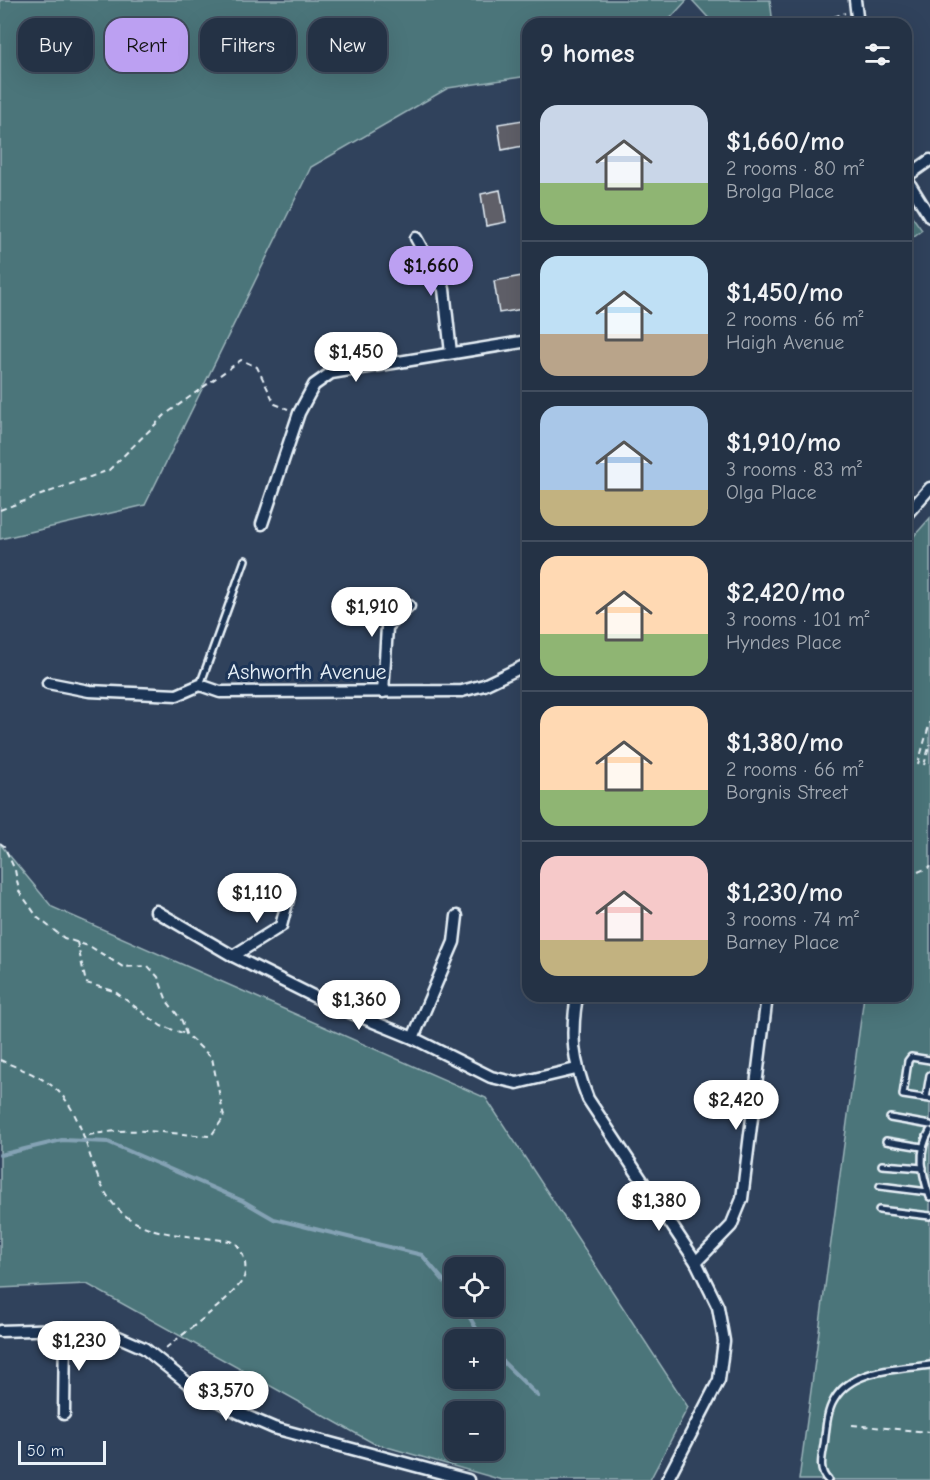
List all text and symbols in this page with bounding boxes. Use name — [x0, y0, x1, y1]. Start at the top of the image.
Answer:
chip: Buy — [18, 18, 93, 72]
chip: Rent — [105, 18, 188, 72]
chip: Filters — [200, 18, 296, 72]
chip: New — [308, 18, 387, 72]
icon: filters — [861, 38, 894, 71]
text: 9 homes — [540, 39, 635, 69]
text: $1,660/mo — [726, 127, 844, 157]
icon: home — [588, 129, 660, 201]
text: 2 rooms · 80 m² — [726, 157, 864, 180]
text: Brolga Place — [726, 180, 834, 203]
pin: $1,660 — [382, 246, 480, 297]
text: $1,660 — [403, 254, 459, 277]
text: $1,450/mo — [726, 278, 843, 308]
icon: home — [588, 280, 660, 352]
text: 2 rooms · 66 m² — [726, 308, 864, 331]
text: Haigh Avenue — [726, 331, 844, 354]
pin: $1,450 — [307, 332, 405, 383]
text: $1,450 — [328, 340, 384, 363]
text: $1,910/mo — [726, 428, 841, 458]
icon: home — [588, 430, 660, 502]
text: 3 rooms · 83 m² — [726, 458, 862, 481]
text: Olga Place — [726, 481, 816, 504]
text: $2,420/mo — [726, 578, 845, 608]
icon: home — [588, 580, 660, 652]
pin: $1,910 — [323, 587, 421, 638]
text: $1,910 — [345, 595, 399, 618]
text: 3 rooms · 101 m² — [726, 608, 870, 631]
text: Hyndes Place — [726, 631, 842, 654]
street label: Ashworth Avenue — [227, 659, 387, 685]
text: $1,380/mo — [726, 728, 843, 758]
icon: home — [588, 730, 660, 802]
text: 2 rooms · 66 m² — [726, 758, 864, 781]
text: Borgnis Street — [726, 781, 848, 804]
pin: $1,110 — [208, 873, 306, 924]
text: $1,230/mo — [726, 878, 843, 908]
icon: home — [588, 880, 660, 952]
text: $1,110 — [232, 881, 282, 904]
text: 3 rooms · 74 m² — [726, 908, 859, 931]
text: Barney Place — [726, 931, 839, 954]
pin: $1,360 — [310, 980, 408, 1031]
text: $1,360 — [331, 988, 387, 1011]
pin: $2,420 — [687, 1080, 785, 1131]
text: $2,420 — [708, 1088, 764, 1111]
pin: $1,380 — [610, 1181, 708, 1232]
text: $1,380 — [631, 1189, 687, 1212]
map controls — [444, 1257, 504, 1461]
button: locate — [444, 1257, 504, 1317]
pin: $1,230 — [30, 1321, 128, 1372]
text: $1,230 — [52, 1329, 106, 1352]
button: + — [444, 1329, 504, 1389]
pin: $3,570 — [177, 1371, 275, 1422]
text: $3,570 — [198, 1379, 254, 1402]
button: − — [444, 1401, 504, 1461]
scale bar — [18, 1438, 106, 1466]
text: 50 m — [27, 1442, 64, 1460]

